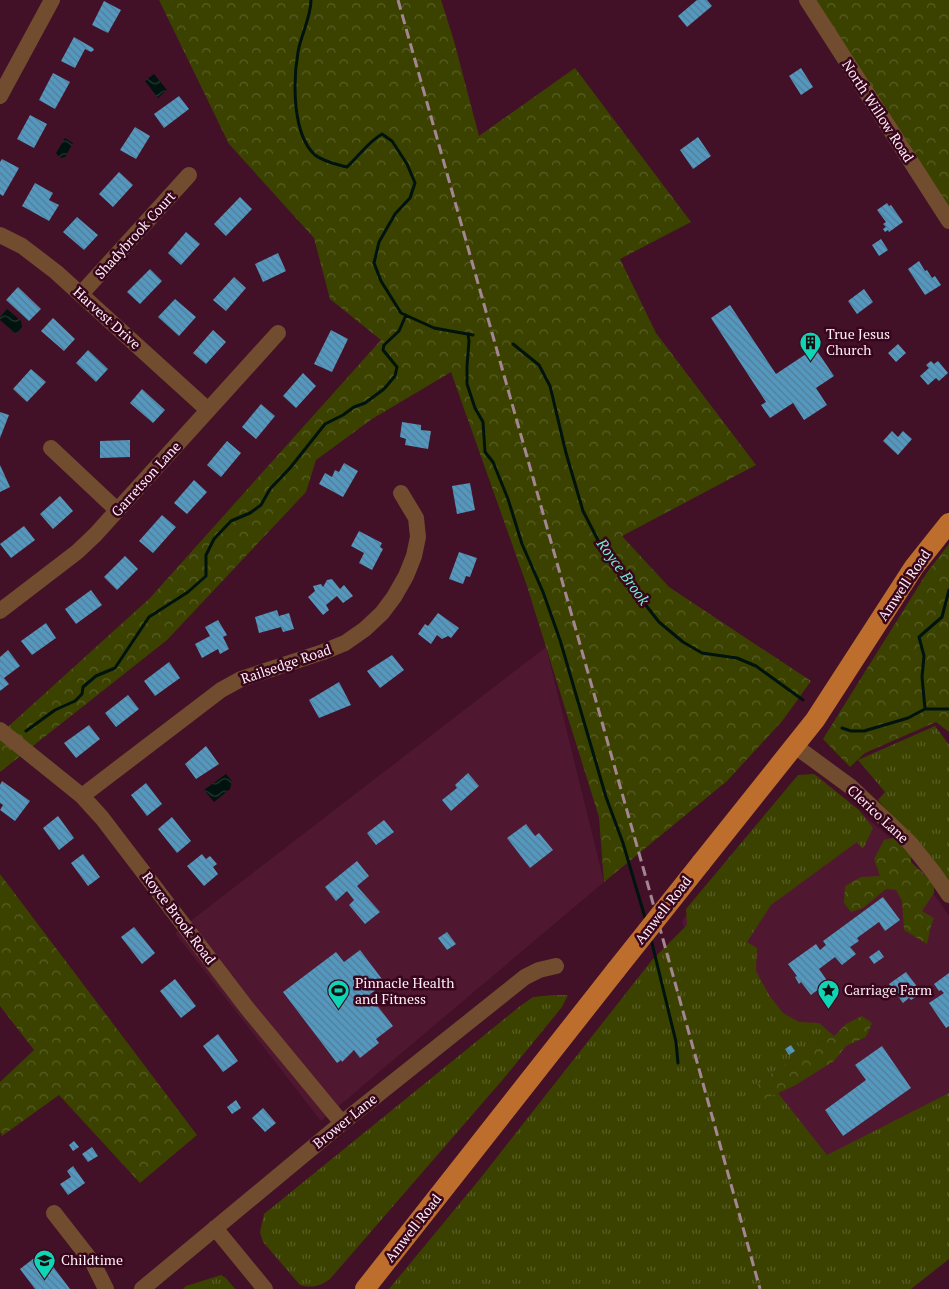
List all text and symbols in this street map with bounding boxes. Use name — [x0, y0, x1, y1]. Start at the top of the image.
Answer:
street label: North Willow Road — [838, 56, 919, 166]
street label: Shadybrook Court — [90, 186, 180, 283]
street label: Harvest Drive — [69, 282, 145, 353]
place label: True Jesus Church — [826, 324, 890, 359]
building icon: True Jesus Church — [798, 330, 822, 361]
street label: Garretson Lane — [107, 437, 185, 520]
water label: Royce Brook — [592, 533, 655, 609]
street label: Amwell Road — [873, 545, 934, 624]
street label: Railsedge Road — [238, 639, 334, 688]
street label: Clerico Lane — [844, 780, 913, 847]
street label: Royce Brook Road — [138, 868, 221, 968]
street label: Amwell Road — [630, 871, 695, 948]
place label: Pinnacle Health and Fitness — [355, 973, 454, 1008]
place icon: Carriage Farm — [816, 978, 840, 1009]
sports icon: Pinnacle Health and Fitness — [327, 979, 351, 1010]
place label: Carriage Farm — [844, 980, 932, 999]
street label: Brower Lane — [309, 1089, 381, 1152]
street label: Amwell Road — [380, 1189, 445, 1266]
school or university icon: Childtime — [33, 1248, 57, 1279]
place label: Childtime — [61, 1250, 123, 1269]

